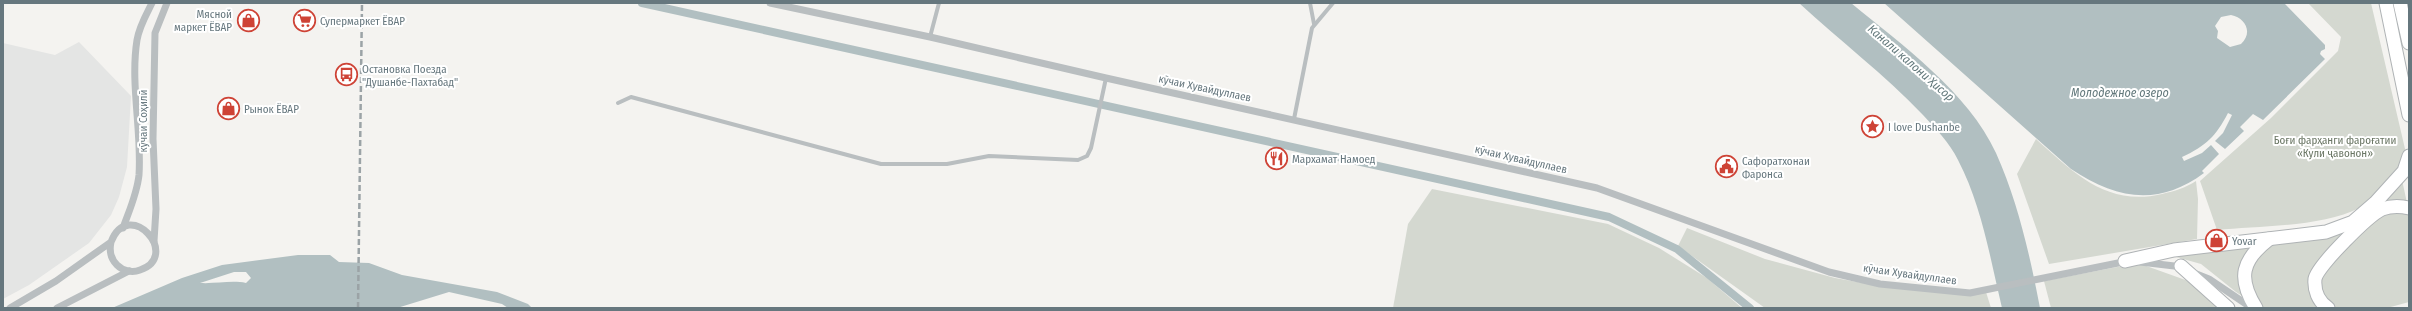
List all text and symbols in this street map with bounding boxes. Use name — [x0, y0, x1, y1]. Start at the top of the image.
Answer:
shop icon: Мясной маркет ЁВАР — [235, 7, 261, 33]
place label: Мясной маркет ЁВАР — [174, 8, 232, 34]
supermarket icon: Супермаркет ЁВАР — [291, 8, 317, 34]
place label: Супермаркет ЁВАР — [320, 15, 405, 28]
water label: Канали калони Ҳисор — [1865, 22, 1957, 104]
bus stop icon: Остановка Поезда "Душанбе-Пахтабад" — [333, 62, 359, 88]
place label: Остановка Поезда "Душанбе-Пахтабад" — [362, 63, 458, 89]
street label: кӯчаи Хувайдуллаев — [1157, 72, 1252, 105]
water label: Молодежное озеро — [2071, 86, 2169, 100]
street label: кӯчаи Соҳилӣ — [137, 90, 150, 152]
shop icon: Рынок ЁВАР — [215, 96, 241, 122]
place label: Рынок ЁВАР — [244, 103, 299, 116]
place icon: I love Dushanbe — [1860, 114, 1886, 140]
place label: I love Dushanbe — [1888, 121, 1960, 134]
park label: Боғи фарҳанги фароғатии «Кули ҷавонон» — [2274, 134, 2396, 160]
street label: кӯчаи Хувайдуллаев — [1473, 143, 1568, 176]
restaurant icon: Мархамат Намоед — [1264, 146, 1290, 172]
place label: Мархамат Намоед — [1292, 153, 1376, 166]
public building icon: Сафоратхонаи Фаронса — [1713, 154, 1739, 180]
place label: Сафоратхонаи Фаронса — [1742, 155, 1810, 181]
shop icon: Yovar — [2204, 228, 2230, 254]
place label: Yovar — [2232, 235, 2257, 248]
street label: кӯчаи Хувайдуллаев — [1862, 261, 1958, 287]

